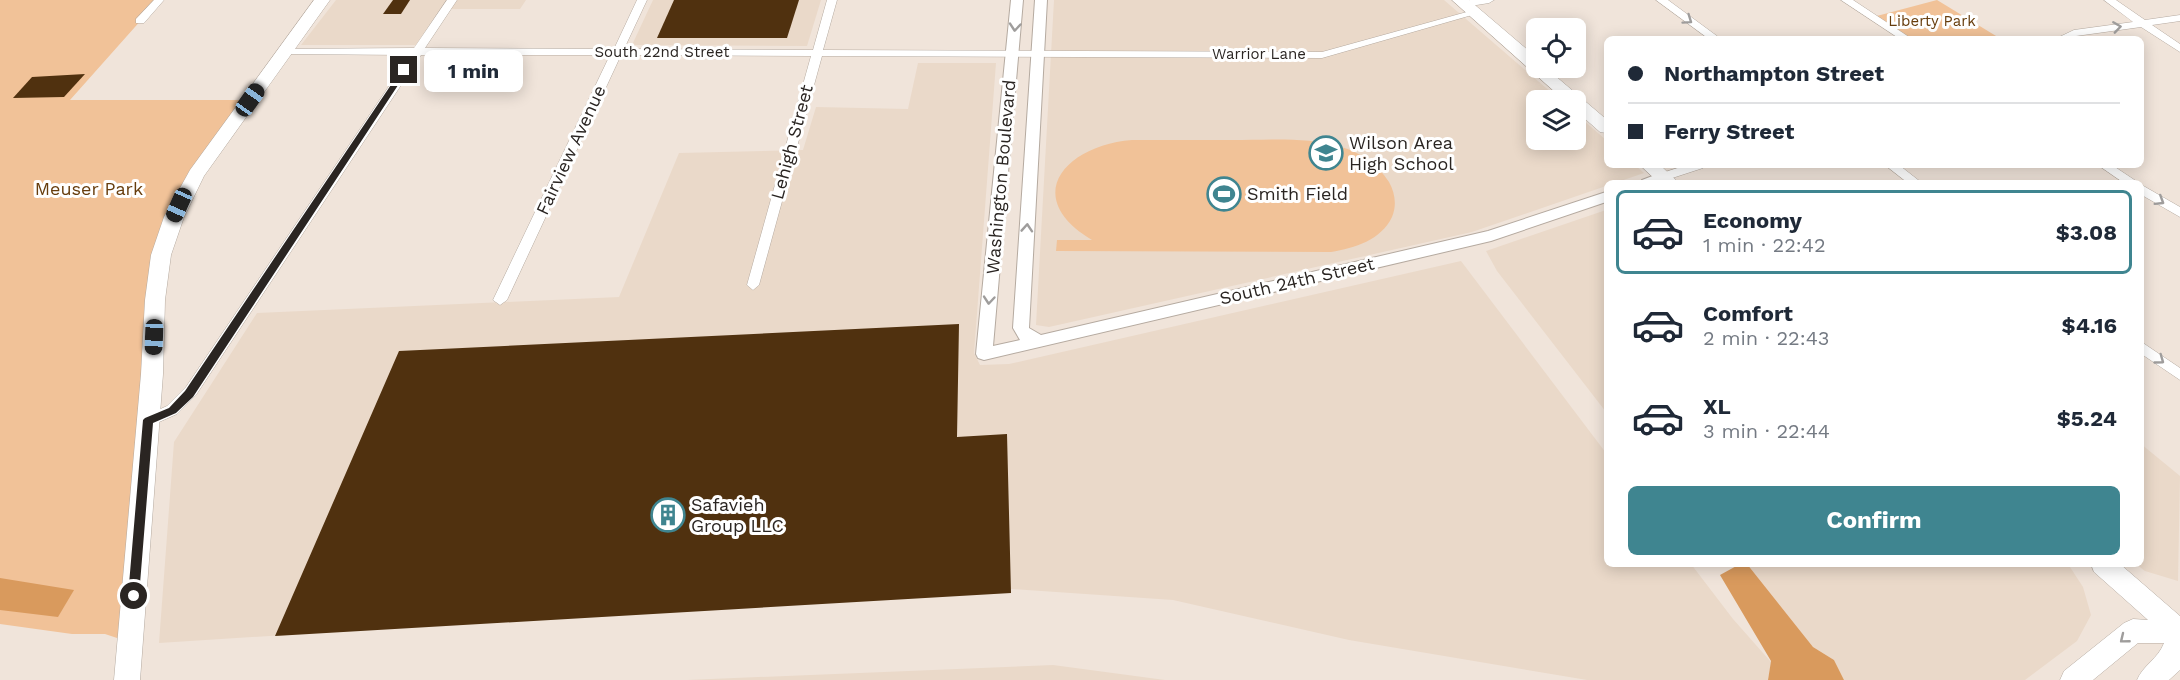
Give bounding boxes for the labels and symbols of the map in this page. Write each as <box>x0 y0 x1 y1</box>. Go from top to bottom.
one-way arrow <box>1682 12 1693 23</box>
park label: Liberty Park <box>1888 12 1976 30</box>
one-way arrow <box>2112 21 2121 33</box>
one-way arrow <box>1009 22 1022 31</box>
street label: South 22nd Street <box>594 43 730 61</box>
street label: Warrior Lane <box>1212 45 1306 63</box>
callout: 1 min <box>425 49 524 91</box>
route end <box>390 56 417 83</box>
street label: Washington Boulevard <box>982 79 1019 275</box>
car <box>232 80 268 120</box>
street label: Fairview Avenue <box>531 82 610 218</box>
street label: Lehigh Street <box>766 82 817 202</box>
place label: Wilson Area High School <box>1349 132 1454 174</box>
school or university icon: Wilson Area High School <box>1308 135 1344 171</box>
sports icon: Smith Field <box>1206 176 1242 212</box>
park label: Meuser Park <box>35 178 143 199</box>
place label: Smith Field <box>1247 183 1348 204</box>
car <box>163 185 195 225</box>
one-way arrow <box>2154 193 2164 205</box>
one-way arrow <box>1020 224 1033 233</box>
street label: South 24th Street <box>1217 252 1377 309</box>
one-way arrow <box>983 295 996 304</box>
car <box>144 319 164 355</box>
one-way arrow <box>2154 353 2165 364</box>
place label: Safavieh Group LLC <box>691 494 784 536</box>
building icon: Safavieh Group LLC <box>650 497 686 533</box>
route start <box>120 582 147 609</box>
one-way arrow <box>2120 631 2131 642</box>

